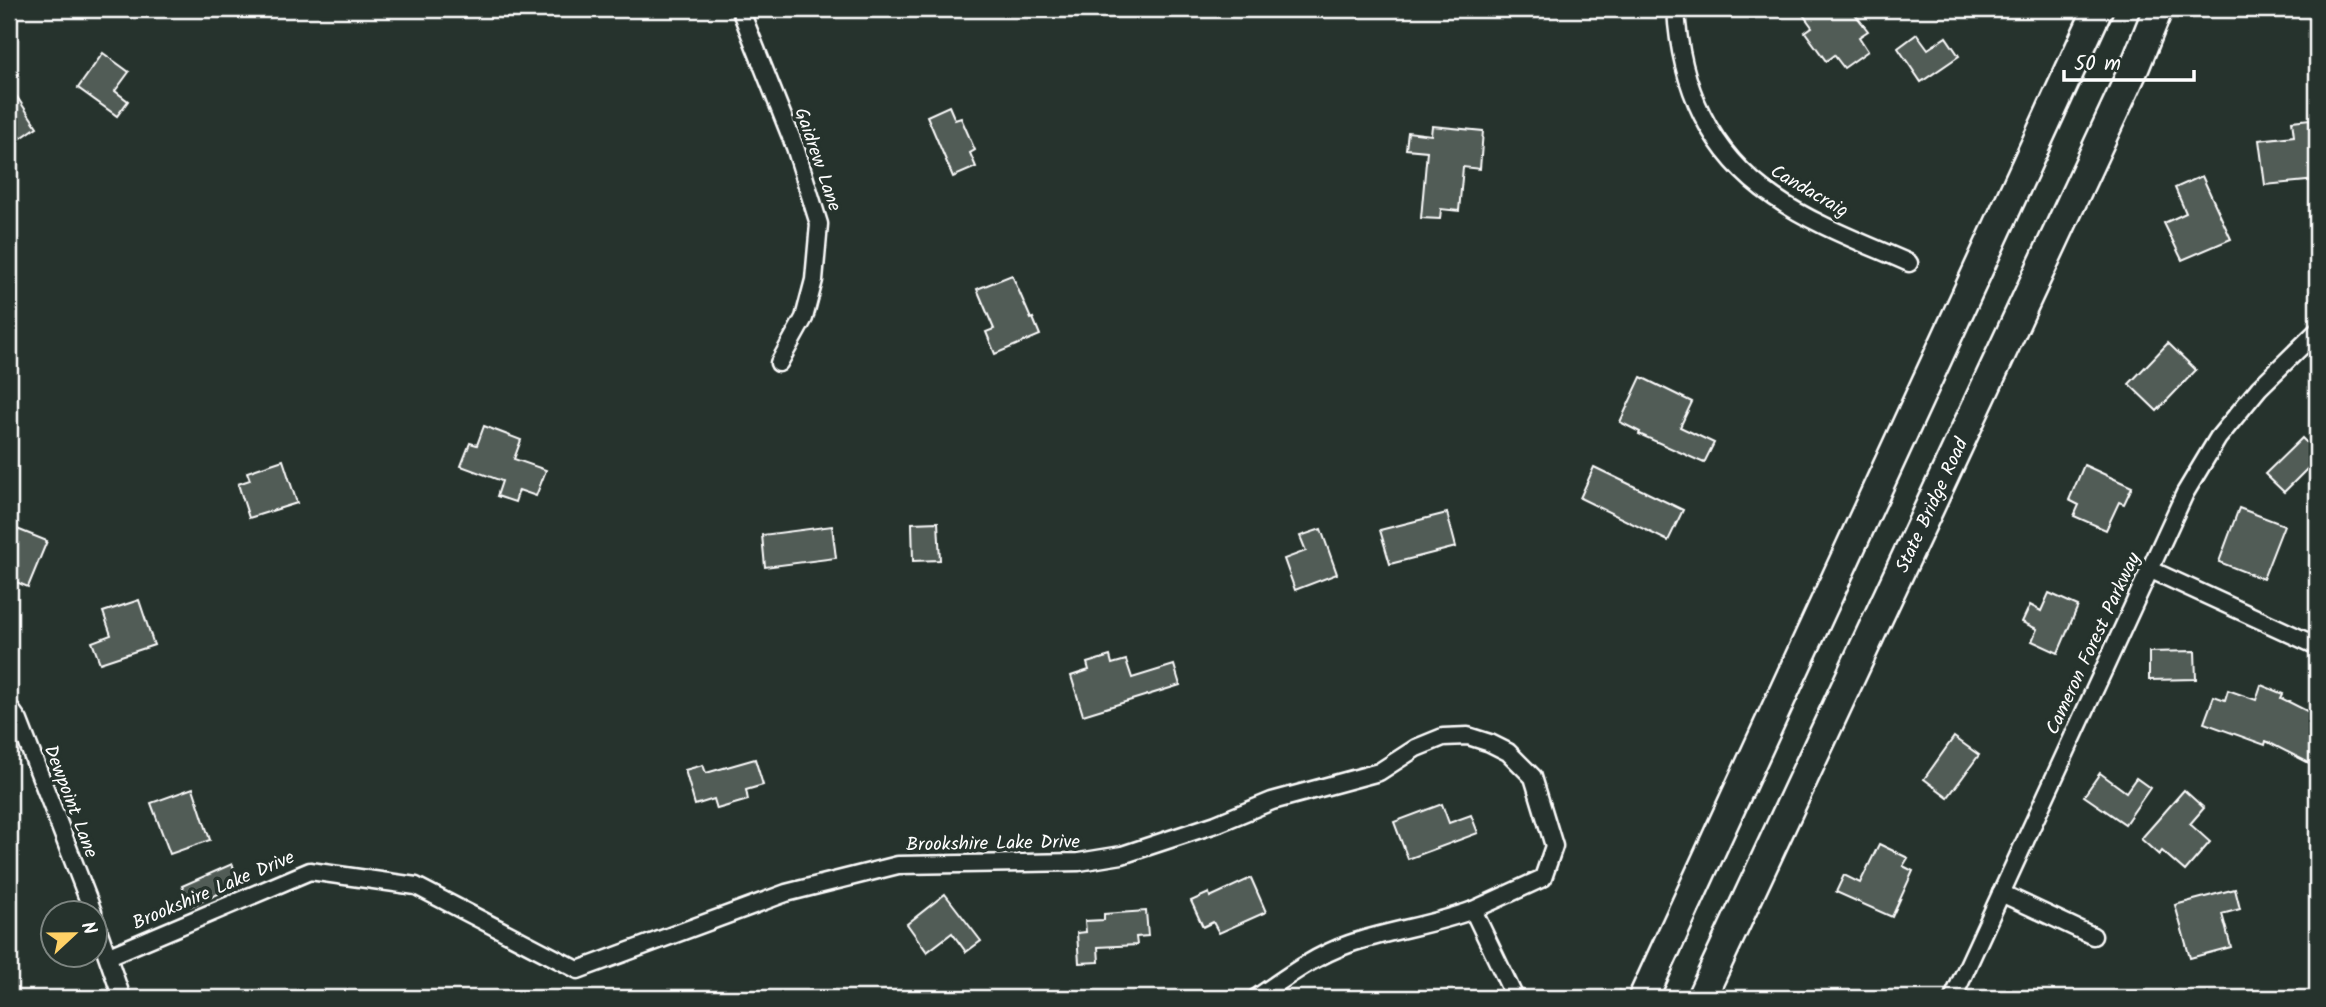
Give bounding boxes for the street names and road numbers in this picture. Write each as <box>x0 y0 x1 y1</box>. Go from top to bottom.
street label: Gaidrew Lane <box>785 104 849 216</box>
street label: Candacraig <box>1764 157 1854 226</box>
street label: State Bridge Road <box>1888 433 1977 578</box>
street label: Cameron Forest Parkway <box>2038 547 2150 740</box>
street label: Dewpoint Lane <box>35 741 106 863</box>
street label: Brookshire Lake Drive <box>906 827 1081 861</box>
street label: Brookshire Lake Drive <box>128 843 300 939</box>

